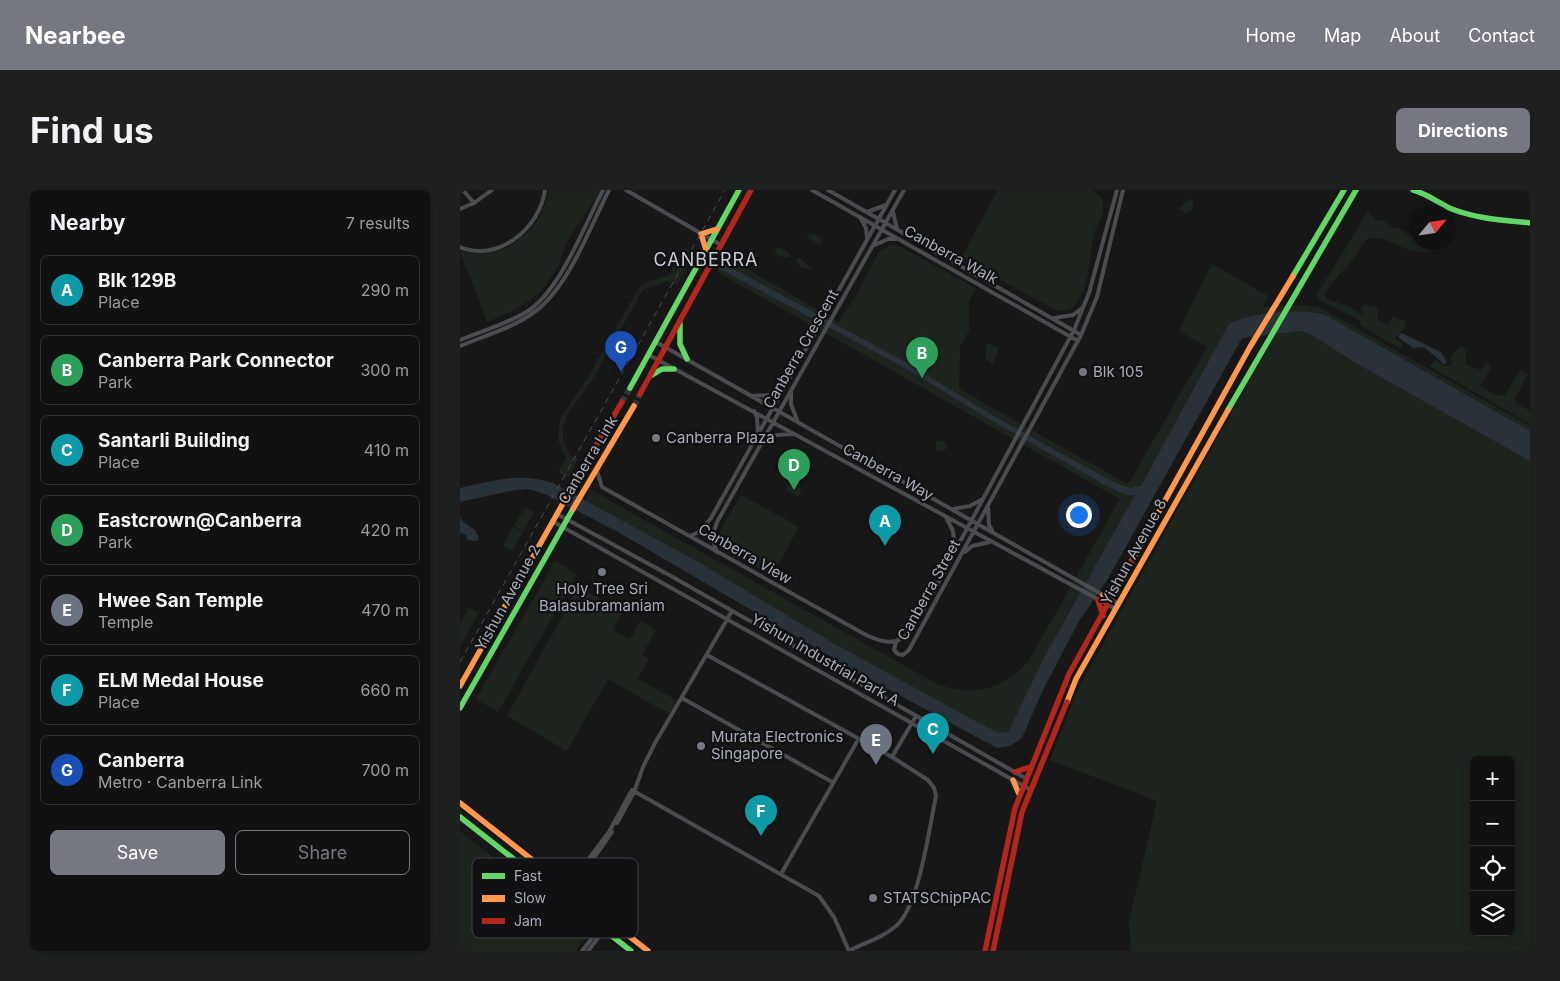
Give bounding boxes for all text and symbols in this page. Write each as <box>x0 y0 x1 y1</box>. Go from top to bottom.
text: Nearbee <box>25 21 126 50</box>
text: Home <box>1246 25 1296 46</box>
text: Map <box>1324 25 1361 46</box>
text: About <box>1389 25 1440 46</box>
text: Contact <box>1468 25 1535 46</box>
button: Directions <box>1396 108 1530 153</box>
text: Find us <box>30 109 154 151</box>
north arrow <box>1410 205 1455 250</box>
text: Nearby <box>50 210 125 235</box>
text: 7 results <box>346 213 410 233</box>
street label: Canberra Walk <box>901 221 1002 289</box>
district label: CANBERRA <box>654 249 758 270</box>
text: Blk 129B <box>98 269 176 292</box>
text: A <box>61 280 73 300</box>
text: 290 m <box>361 280 409 300</box>
street label: Canberra Crescent <box>759 286 842 412</box>
text: Place <box>98 292 140 312</box>
pin: G <box>605 331 637 372</box>
pin: B <box>906 337 938 378</box>
text: Canberra Park Connector <box>98 349 334 372</box>
text: B <box>62 360 72 380</box>
text: 300 m <box>360 360 409 380</box>
place label: Blk 105 <box>1093 362 1144 381</box>
marker: Blk 105 <box>1077 366 1089 378</box>
text: Park <box>98 372 132 392</box>
street label: Canberra Link <box>554 412 622 507</box>
place label: Canberra Plaza <box>666 428 775 447</box>
text: Santarli Building <box>98 429 250 452</box>
marker: Canberra Plaza <box>650 432 662 444</box>
street label: Canberra Way <box>839 439 938 505</box>
text: C <box>61 440 73 460</box>
text: 410 m <box>364 440 409 460</box>
pin: D <box>778 449 810 490</box>
text: Place <box>98 452 140 472</box>
street label: Yishun Avenue 8 <box>1097 495 1171 608</box>
your location <box>1066 502 1092 528</box>
pin: A <box>869 505 901 546</box>
text: Eastcrown@Canberra <box>98 509 302 532</box>
street label: Canberra View <box>695 519 796 588</box>
text: D <box>61 520 73 540</box>
text: 420 m <box>360 520 409 540</box>
text: Park <box>98 532 132 552</box>
street label: Canberra Street <box>893 536 964 644</box>
street label: Yishun Avenue 2 <box>471 541 545 654</box>
marker: Holy Tree Sri Balasubramaniam <box>596 566 608 578</box>
place label: Holy Tree Sri Balasubramaniam <box>539 579 665 615</box>
text: Hwee San Temple <box>98 589 263 612</box>
text: E <box>62 600 72 620</box>
text: 470 m <box>361 600 409 620</box>
street label: Yishun Industrial Park A <box>748 609 903 710</box>
text: Temple <box>98 612 153 632</box>
text: ELM Medal House <box>98 669 264 692</box>
text: F <box>62 680 72 700</box>
text: 660 m <box>361 680 409 700</box>
text: Place <box>98 692 140 712</box>
pin: C <box>917 713 949 754</box>
pin: E <box>860 724 892 765</box>
place label: Murata Electronics Singapore <box>711 727 843 763</box>
marker: Murata Electronics Singapore <box>695 740 707 752</box>
text: Canberra <box>98 749 185 772</box>
map controls <box>1470 756 1515 936</box>
button: + <box>1470 756 1515 801</box>
text: G <box>61 760 73 780</box>
text: 700 m <box>361 760 409 780</box>
text: Metro · Canberra Link <box>98 772 262 792</box>
pin: F <box>745 795 777 836</box>
button: − <box>1470 801 1515 846</box>
button: Save <box>50 830 225 875</box>
button: Share <box>235 830 410 875</box>
button: locate <box>1470 846 1515 891</box>
legend <box>472 858 638 938</box>
text: Fast <box>514 867 542 884</box>
place label: STATSChipPAC <box>883 888 991 907</box>
text: Slow <box>514 889 546 906</box>
button: layers <box>1470 891 1515 936</box>
marker: STATSChipPAC <box>867 892 879 904</box>
text: Jam <box>514 912 542 929</box>

